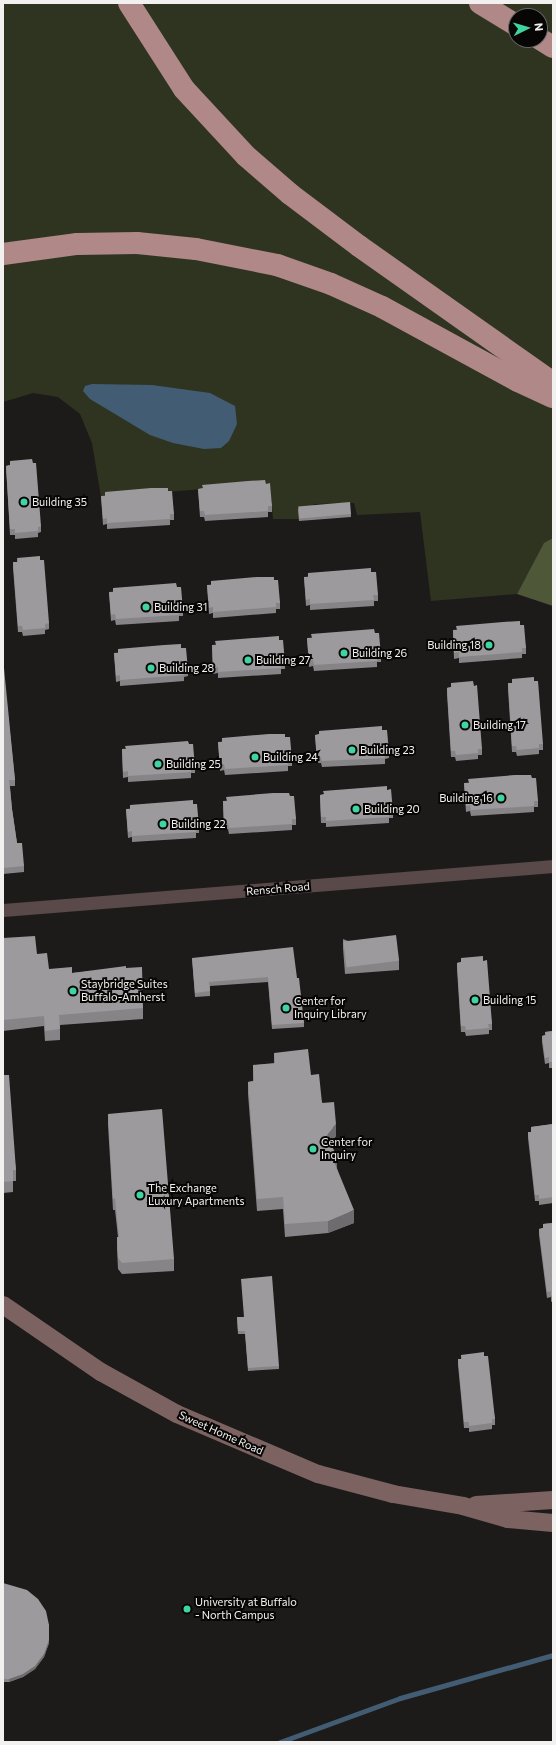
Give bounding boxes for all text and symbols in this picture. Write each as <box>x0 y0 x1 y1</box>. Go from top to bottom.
north arrow <box>508 8 548 48</box>
text: N <box>533 22 546 32</box>
place label: Building 35 <box>32 495 87 509</box>
marker: Building 35 <box>19 497 29 507</box>
place label: Building 31 <box>154 600 207 614</box>
marker: Building 31 <box>141 602 151 612</box>
place label: Building 18 <box>427 638 481 652</box>
marker: Building 18 <box>484 640 494 650</box>
place label: Building 26 <box>352 646 407 660</box>
marker: Building 26 <box>339 648 349 658</box>
place label: Building 27 <box>256 653 310 667</box>
marker: Building 27 <box>243 655 253 665</box>
place label: Building 28 <box>159 661 214 675</box>
marker: Building 28 <box>146 663 156 673</box>
place label: Building 17 <box>473 718 526 732</box>
marker: Building 17 <box>460 720 470 730</box>
place label: Building 23 <box>360 743 415 757</box>
marker: Building 23 <box>347 745 357 755</box>
place label: Building 24 <box>263 750 318 764</box>
marker: Building 24 <box>250 752 260 762</box>
place label: Building 25 <box>166 757 221 771</box>
marker: Building 25 <box>153 759 163 769</box>
place label: Building 16 <box>439 791 493 805</box>
marker: Building 16 <box>496 793 506 803</box>
place label: Building 20 <box>364 802 420 816</box>
marker: Building 20 <box>351 804 361 814</box>
place label: Building 22 <box>171 817 226 831</box>
marker: Building 22 <box>158 819 168 829</box>
street label: Rensch Road <box>246 880 310 898</box>
place label: Staybridge Suites Buffalo-Amherst <box>81 978 168 1004</box>
marker: Staybridge Suites Buffalo-Amherst <box>68 986 78 996</box>
place label: Building 15 <box>483 993 536 1007</box>
place label: Center for Inquiry Library <box>294 995 367 1021</box>
marker: Building 15 <box>470 995 480 1005</box>
marker: Center for Inquiry Library <box>281 1003 291 1013</box>
place label: Center for Inquiry <box>321 1136 372 1162</box>
marker: Center for Inquiry <box>308 1144 318 1154</box>
place label: The Exchange Luxury Apartments <box>148 1182 245 1208</box>
marker: The Exchange Luxury Apartments <box>135 1190 145 1200</box>
street label: Sweet Home Road <box>177 1408 265 1458</box>
place label: University at Buffalo - North Campus <box>195 1596 297 1622</box>
marker: University at Buffalo - North Campus <box>182 1604 192 1614</box>

